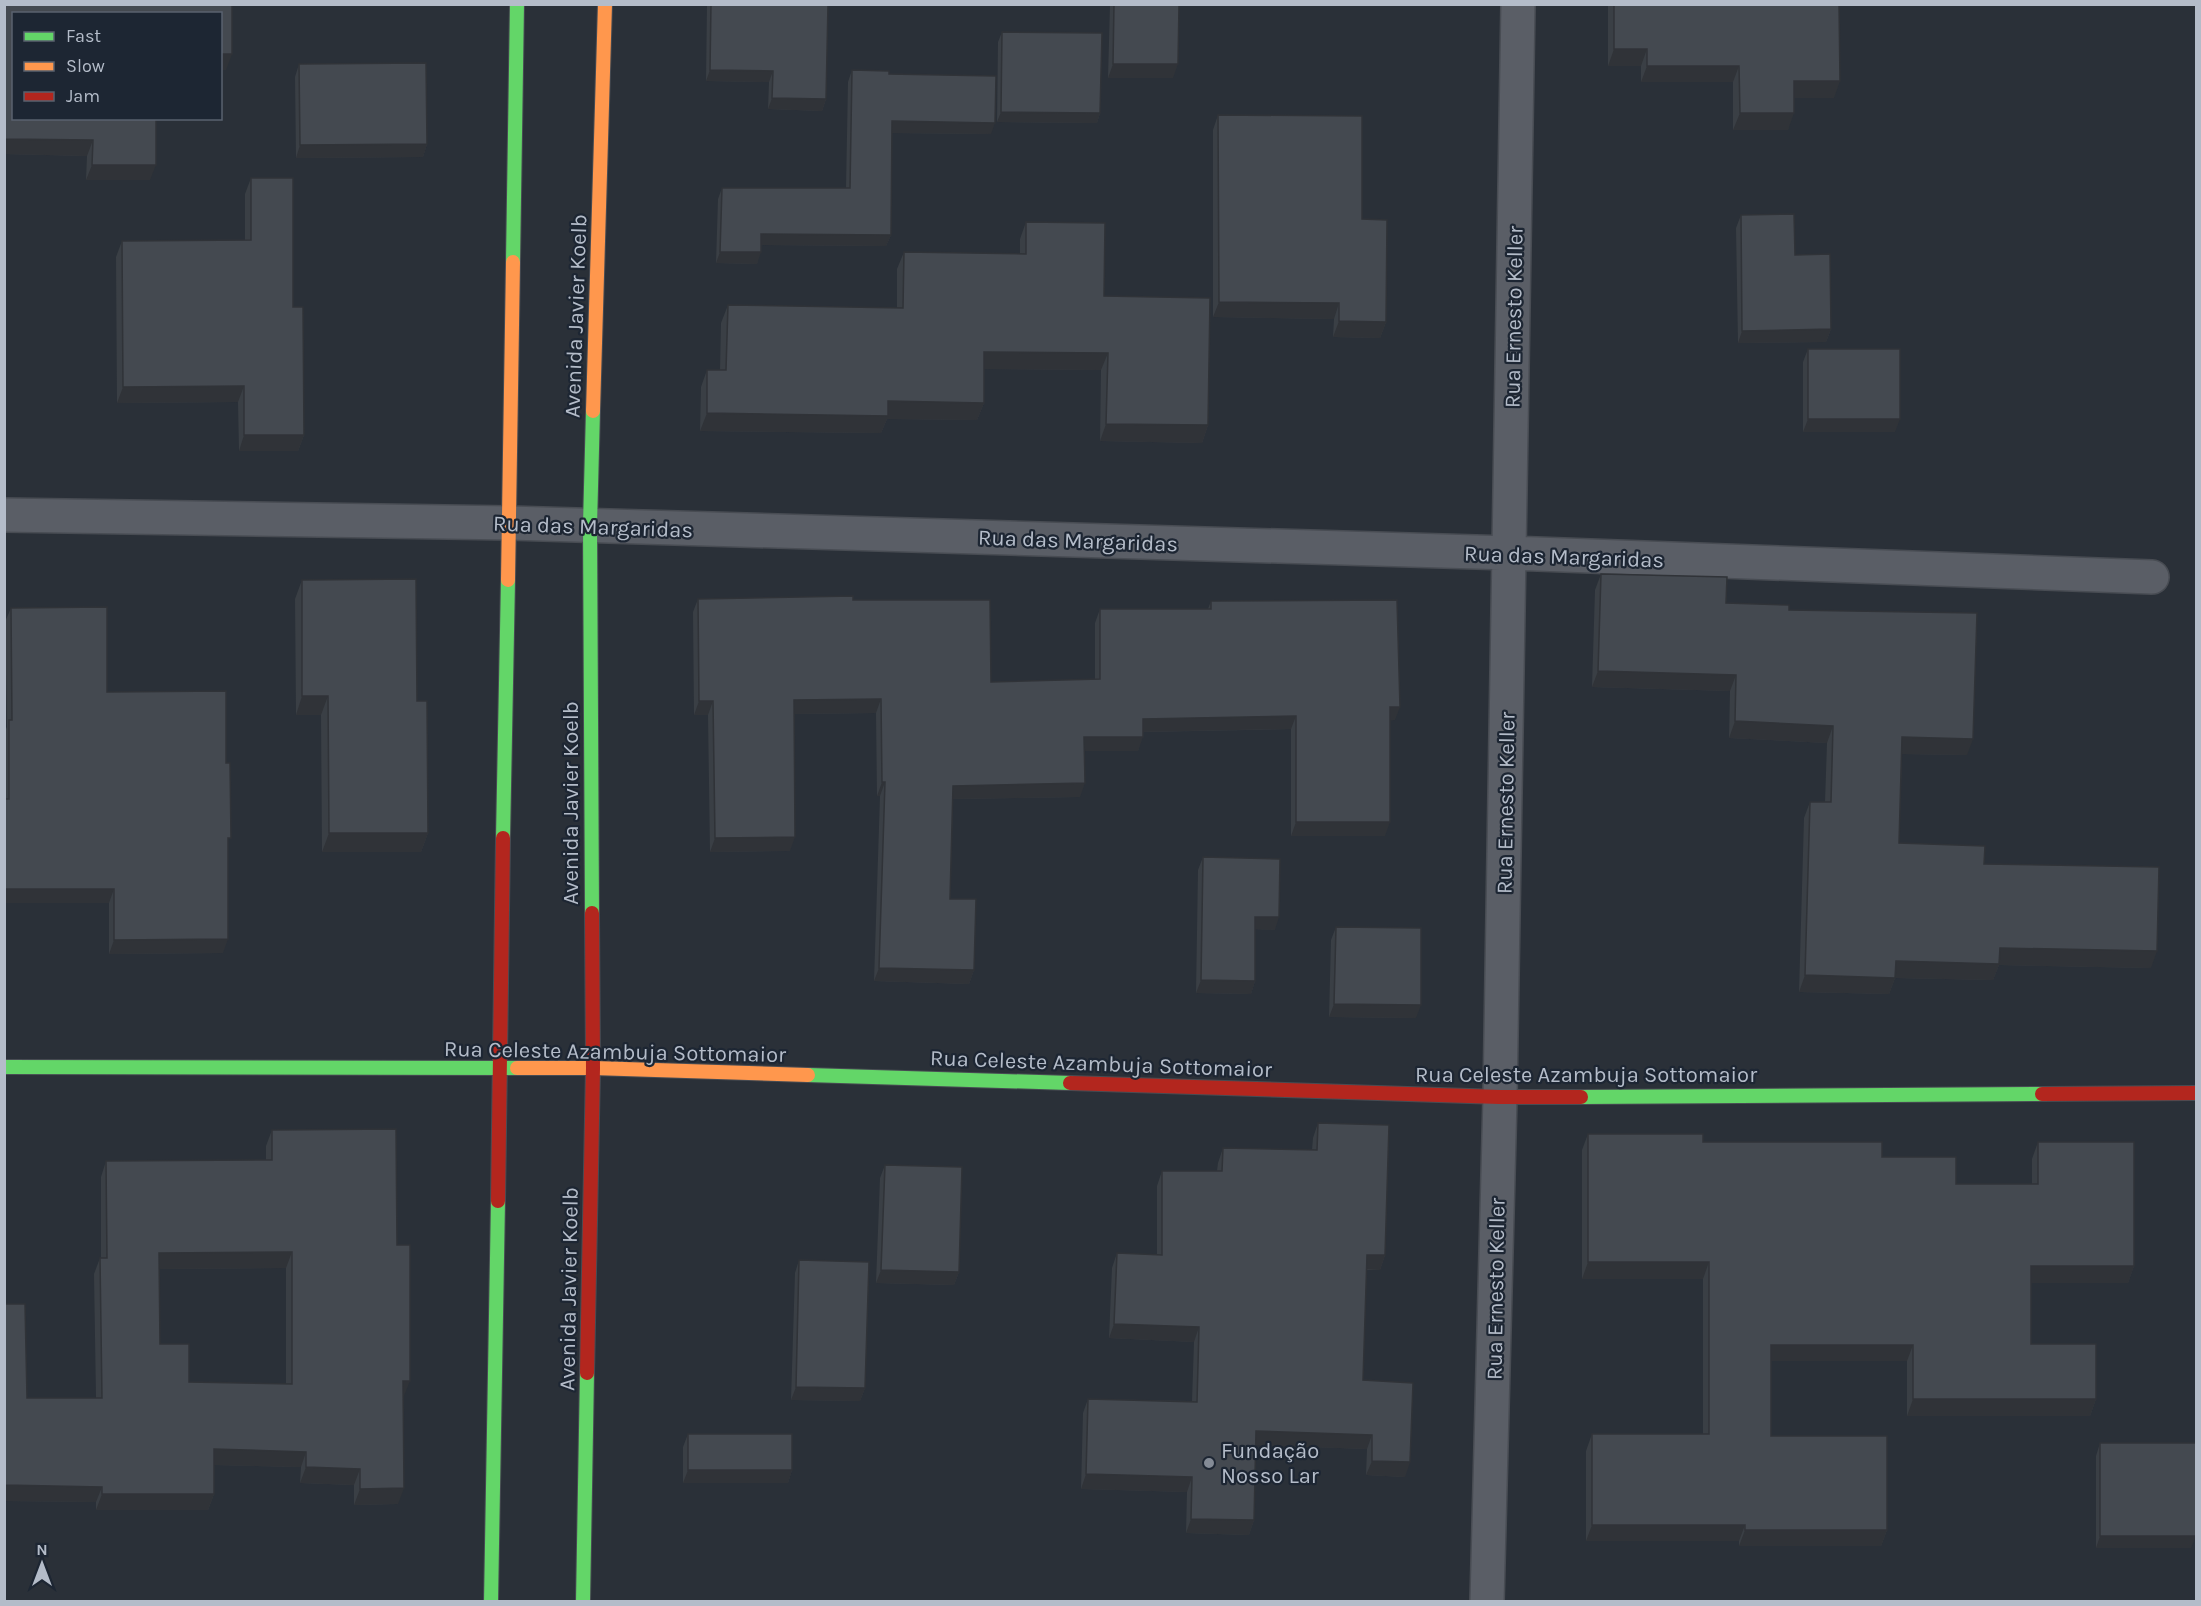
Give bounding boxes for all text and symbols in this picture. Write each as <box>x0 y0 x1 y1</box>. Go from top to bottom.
legend <box>12 12 222 120</box>
text: Fast <box>66 25 101 47</box>
text: Slow <box>66 55 105 77</box>
text: Jam <box>66 85 100 107</box>
street label: Avenida Javier Koelb <box>559 214 593 418</box>
street label: Rua Ernesto Keller <box>1499 226 1529 408</box>
street label: Rua das Margaridas <box>492 511 693 543</box>
street label: Rua das Margaridas <box>977 525 1178 557</box>
street label: Rua das Margaridas <box>1463 541 1664 573</box>
street label: Avenida Javier Koelb <box>558 701 584 905</box>
street label: Rua Ernesto Keller <box>1491 712 1521 894</box>
street label: Rua Celeste Azambuja Sottomaior <box>444 1036 786 1068</box>
street label: Rua Celeste Azambuja Sottomaior <box>930 1045 1272 1083</box>
street label: Rua Celeste Azambuja Sottomaior <box>1415 1062 1757 1088</box>
street label: Avenida Javier Koelb <box>554 1187 584 1391</box>
street label: Rua Ernesto Keller <box>1481 1198 1511 1380</box>
place label: Fundação Nosso Lar <box>1221 1438 1319 1489</box>
marker: Fundação Nosso Lar <box>1202 1456 1216 1470</box>
north arrow <box>12 1534 72 1594</box>
text: N <box>36 1540 48 1559</box>

